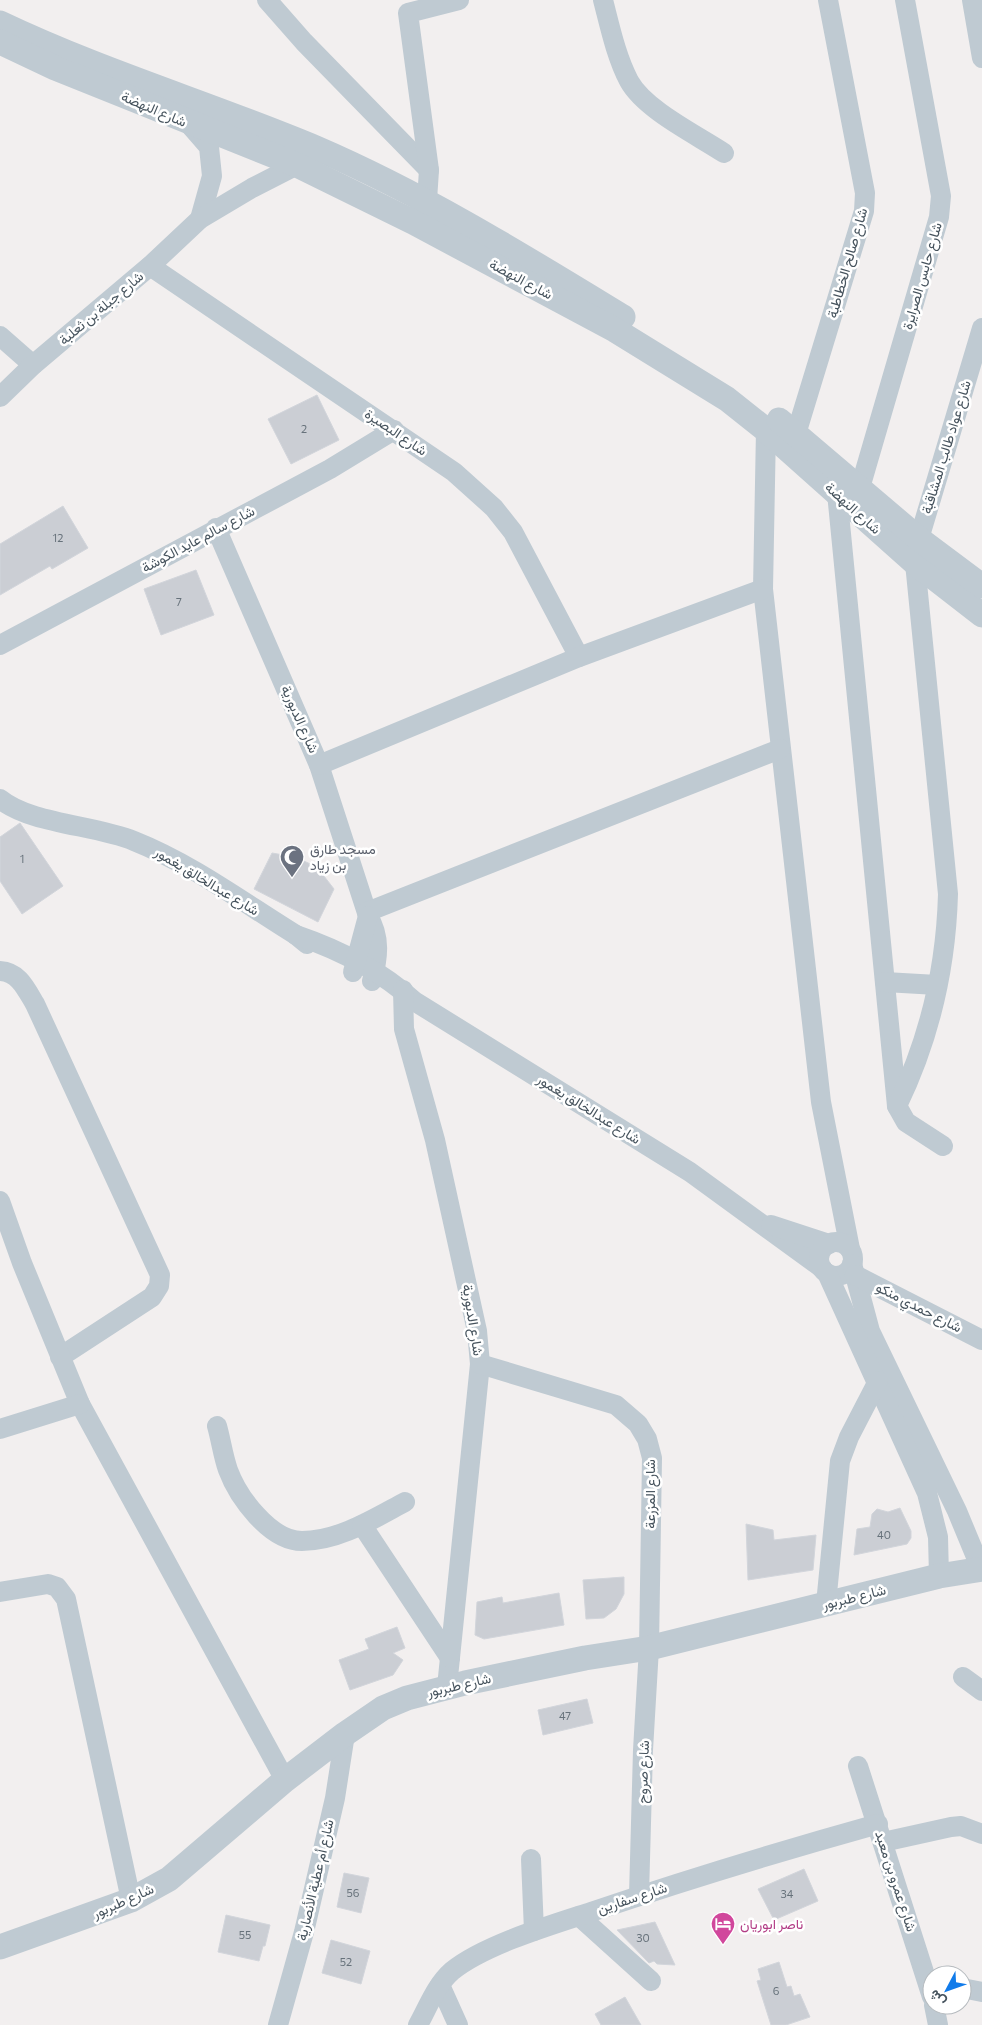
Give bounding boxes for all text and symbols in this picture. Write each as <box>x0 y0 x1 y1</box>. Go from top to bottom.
street label: شارع النهضة <box>118 87 189 133</box>
street label: شارع صالح الخطاطبة <box>823 206 873 321</box>
street label: شارع حابس الصرايرة <box>898 220 948 332</box>
street label: شارع النهضة <box>485 255 556 305</box>
street label: شارع جبلة بن ثعلبة <box>55 267 148 350</box>
street label: شارع عواد طالب المشاقبة <box>917 378 977 517</box>
street label: شارع البصيرة <box>360 405 431 461</box>
house number: 2 <box>301 422 307 435</box>
street label: شارع النهضة <box>820 478 885 539</box>
street label: شارع سالم عايد الكوشة <box>138 502 259 578</box>
house number: 12 <box>53 531 63 544</box>
house number: 7 <box>176 595 182 608</box>
street label: شارع الدبورية <box>275 682 323 757</box>
place label: مسجد طارق بن زياد <box>310 840 376 874</box>
street label: شارع عبدالخالق يغمور <box>150 842 263 921</box>
mosque icon: مسجد طارق بن زياد <box>279 844 305 878</box>
house number: 1 <box>20 852 24 865</box>
street label: شارع عبدالخالق يغمور <box>532 1069 644 1150</box>
street label: شارع حمدي منكو <box>872 1278 965 1339</box>
street label: شارع الدبورية <box>456 1283 488 1357</box>
street label: شارع المزرعة <box>641 1459 661 1529</box>
house number: 40 <box>877 1528 891 1541</box>
street label: شارع طبربور <box>819 1580 888 1616</box>
street label: شارع طبربور <box>424 1669 493 1703</box>
house number: 47 <box>559 1709 571 1722</box>
street label: شارع صروح <box>633 1740 655 1804</box>
street label: شارع أم عطية الأنصارية <box>292 1817 340 1943</box>
street label: شارع عمرو بن معبد <box>869 1828 921 1934</box>
street label: شارع سفارين <box>595 1878 670 1920</box>
street label: شارع طبربور <box>89 1880 157 1925</box>
house number: 56 <box>347 1886 360 1899</box>
house number: 34 <box>781 1887 794 1900</box>
hotel icon: ناصر ابوريان <box>710 1911 736 1945</box>
place label: ناصر ابوريان <box>740 1915 803 1933</box>
house number: 55 <box>239 1928 251 1941</box>
house number: 30 <box>636 1931 650 1944</box>
house number: 52 <box>340 1955 352 1968</box>
north arrow <box>922 1965 972 2015</box>
house number: 6 <box>773 1984 780 1997</box>
text: ش <box>925 1986 950 2011</box>

